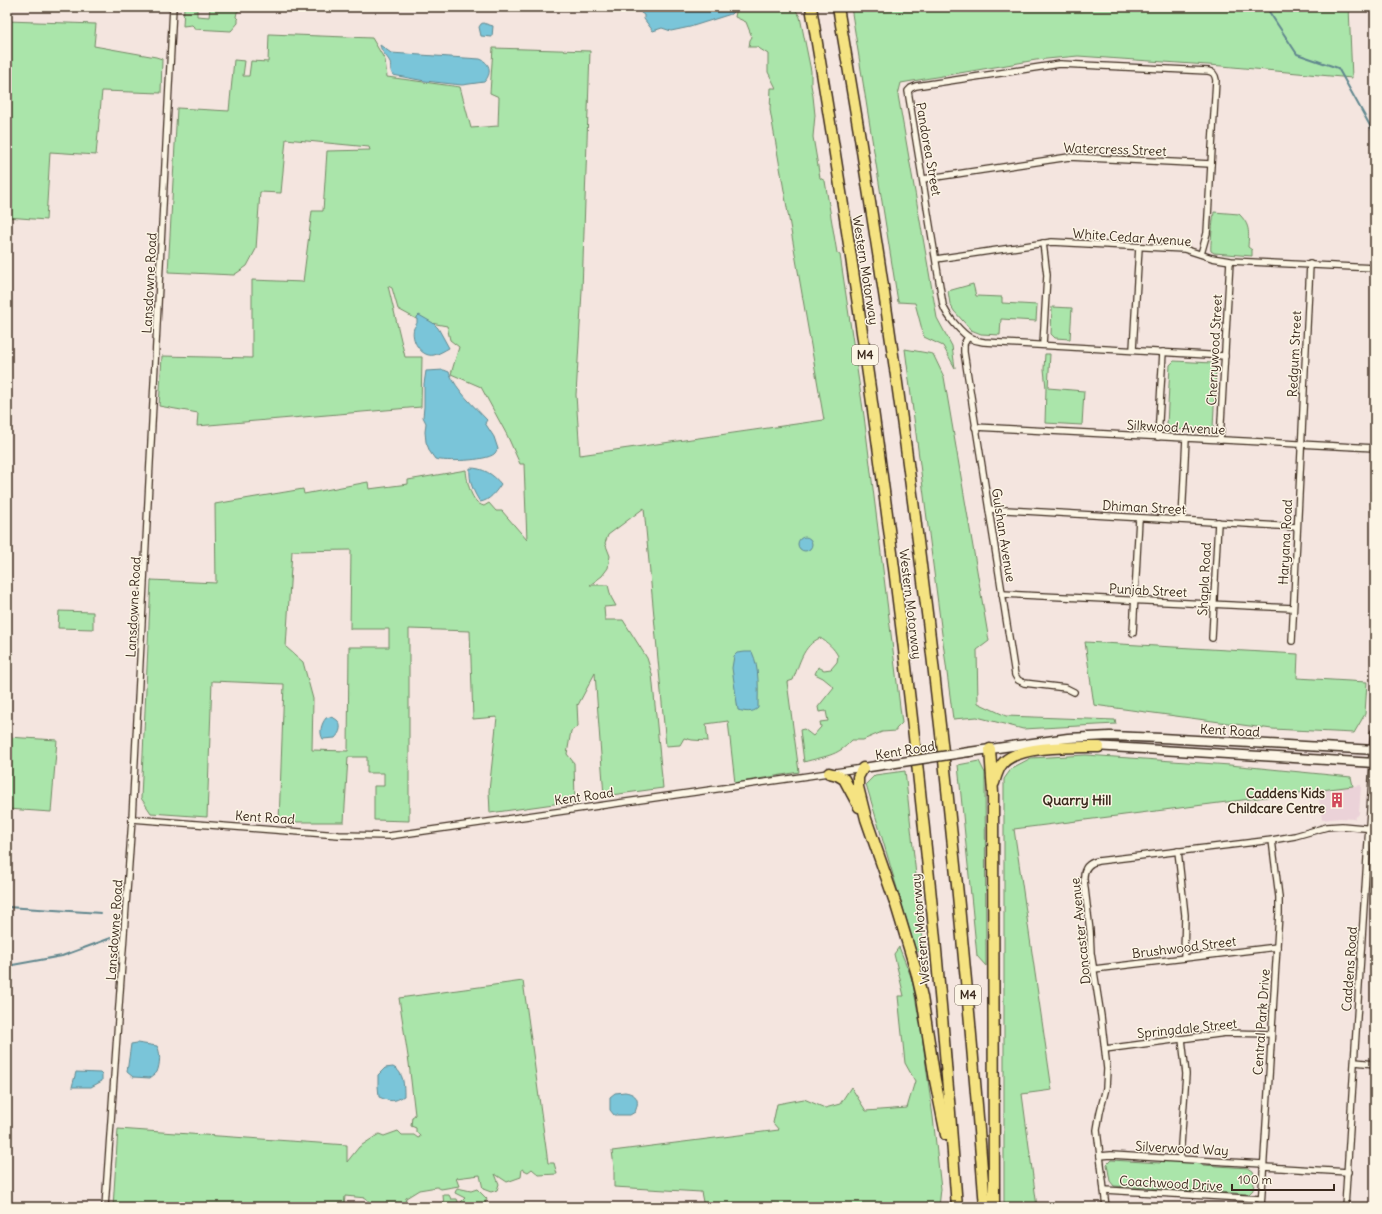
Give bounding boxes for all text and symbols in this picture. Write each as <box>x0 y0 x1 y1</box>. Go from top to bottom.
street label: Pandorea Street <box>912 101 945 198</box>
street label: Watercress Street <box>1063 139 1168 160</box>
street label: Western Motorway <box>848 214 883 326</box>
street label: White Cedar Avenue <box>1072 225 1192 250</box>
street label: Lansdowne Road <box>138 232 161 334</box>
street label: Cherrywood Street <box>1203 293 1226 406</box>
street label: Redgum Street <box>1284 310 1305 398</box>
road number: M4 <box>852 345 878 365</box>
street label: Silkwood Avenue <box>1126 416 1226 439</box>
street label: Gulshan Avenue <box>988 487 1019 583</box>
street label: Dhiman Street <box>1102 497 1187 518</box>
street label: Haryana Road <box>1275 499 1296 585</box>
street label: Shapla Road <box>1194 542 1215 616</box>
street label: Western Motorway <box>895 548 926 660</box>
street label: Lansdowne Road <box>122 556 145 658</box>
street label: Punjab Street <box>1108 580 1188 601</box>
street label: Kent Road <box>1200 720 1261 741</box>
street label: Kent Road <box>874 737 936 764</box>
street label: Kent Road <box>553 784 615 809</box>
place label: Caddens Kids Childcare Centre <box>1228 785 1325 817</box>
district label: Quarry Hill <box>1043 791 1111 809</box>
building icon: Caddens Kids Childcare Centre <box>1328 791 1346 809</box>
street label: Kent Road <box>234 807 296 828</box>
street label: Western Motorway <box>907 873 934 985</box>
street label: Doncaster Avenue <box>1066 877 1095 985</box>
street label: Lansdowne Road <box>102 879 127 981</box>
street label: Caddens Road <box>1338 926 1361 1012</box>
street label: Brushwood Street <box>1131 933 1238 962</box>
street label: Central Park Drive <box>1249 968 1274 1076</box>
road number: M4 <box>955 985 981 1005</box>
street label: Springdale Street <box>1136 1015 1238 1042</box>
street label: Silverwood Way <box>1135 1138 1229 1159</box>
scale bar <box>1232 1166 1334 1192</box>
street label: Coachwood Drive <box>1119 1172 1223 1195</box>
text: 100 m <box>1238 1172 1272 1187</box>

